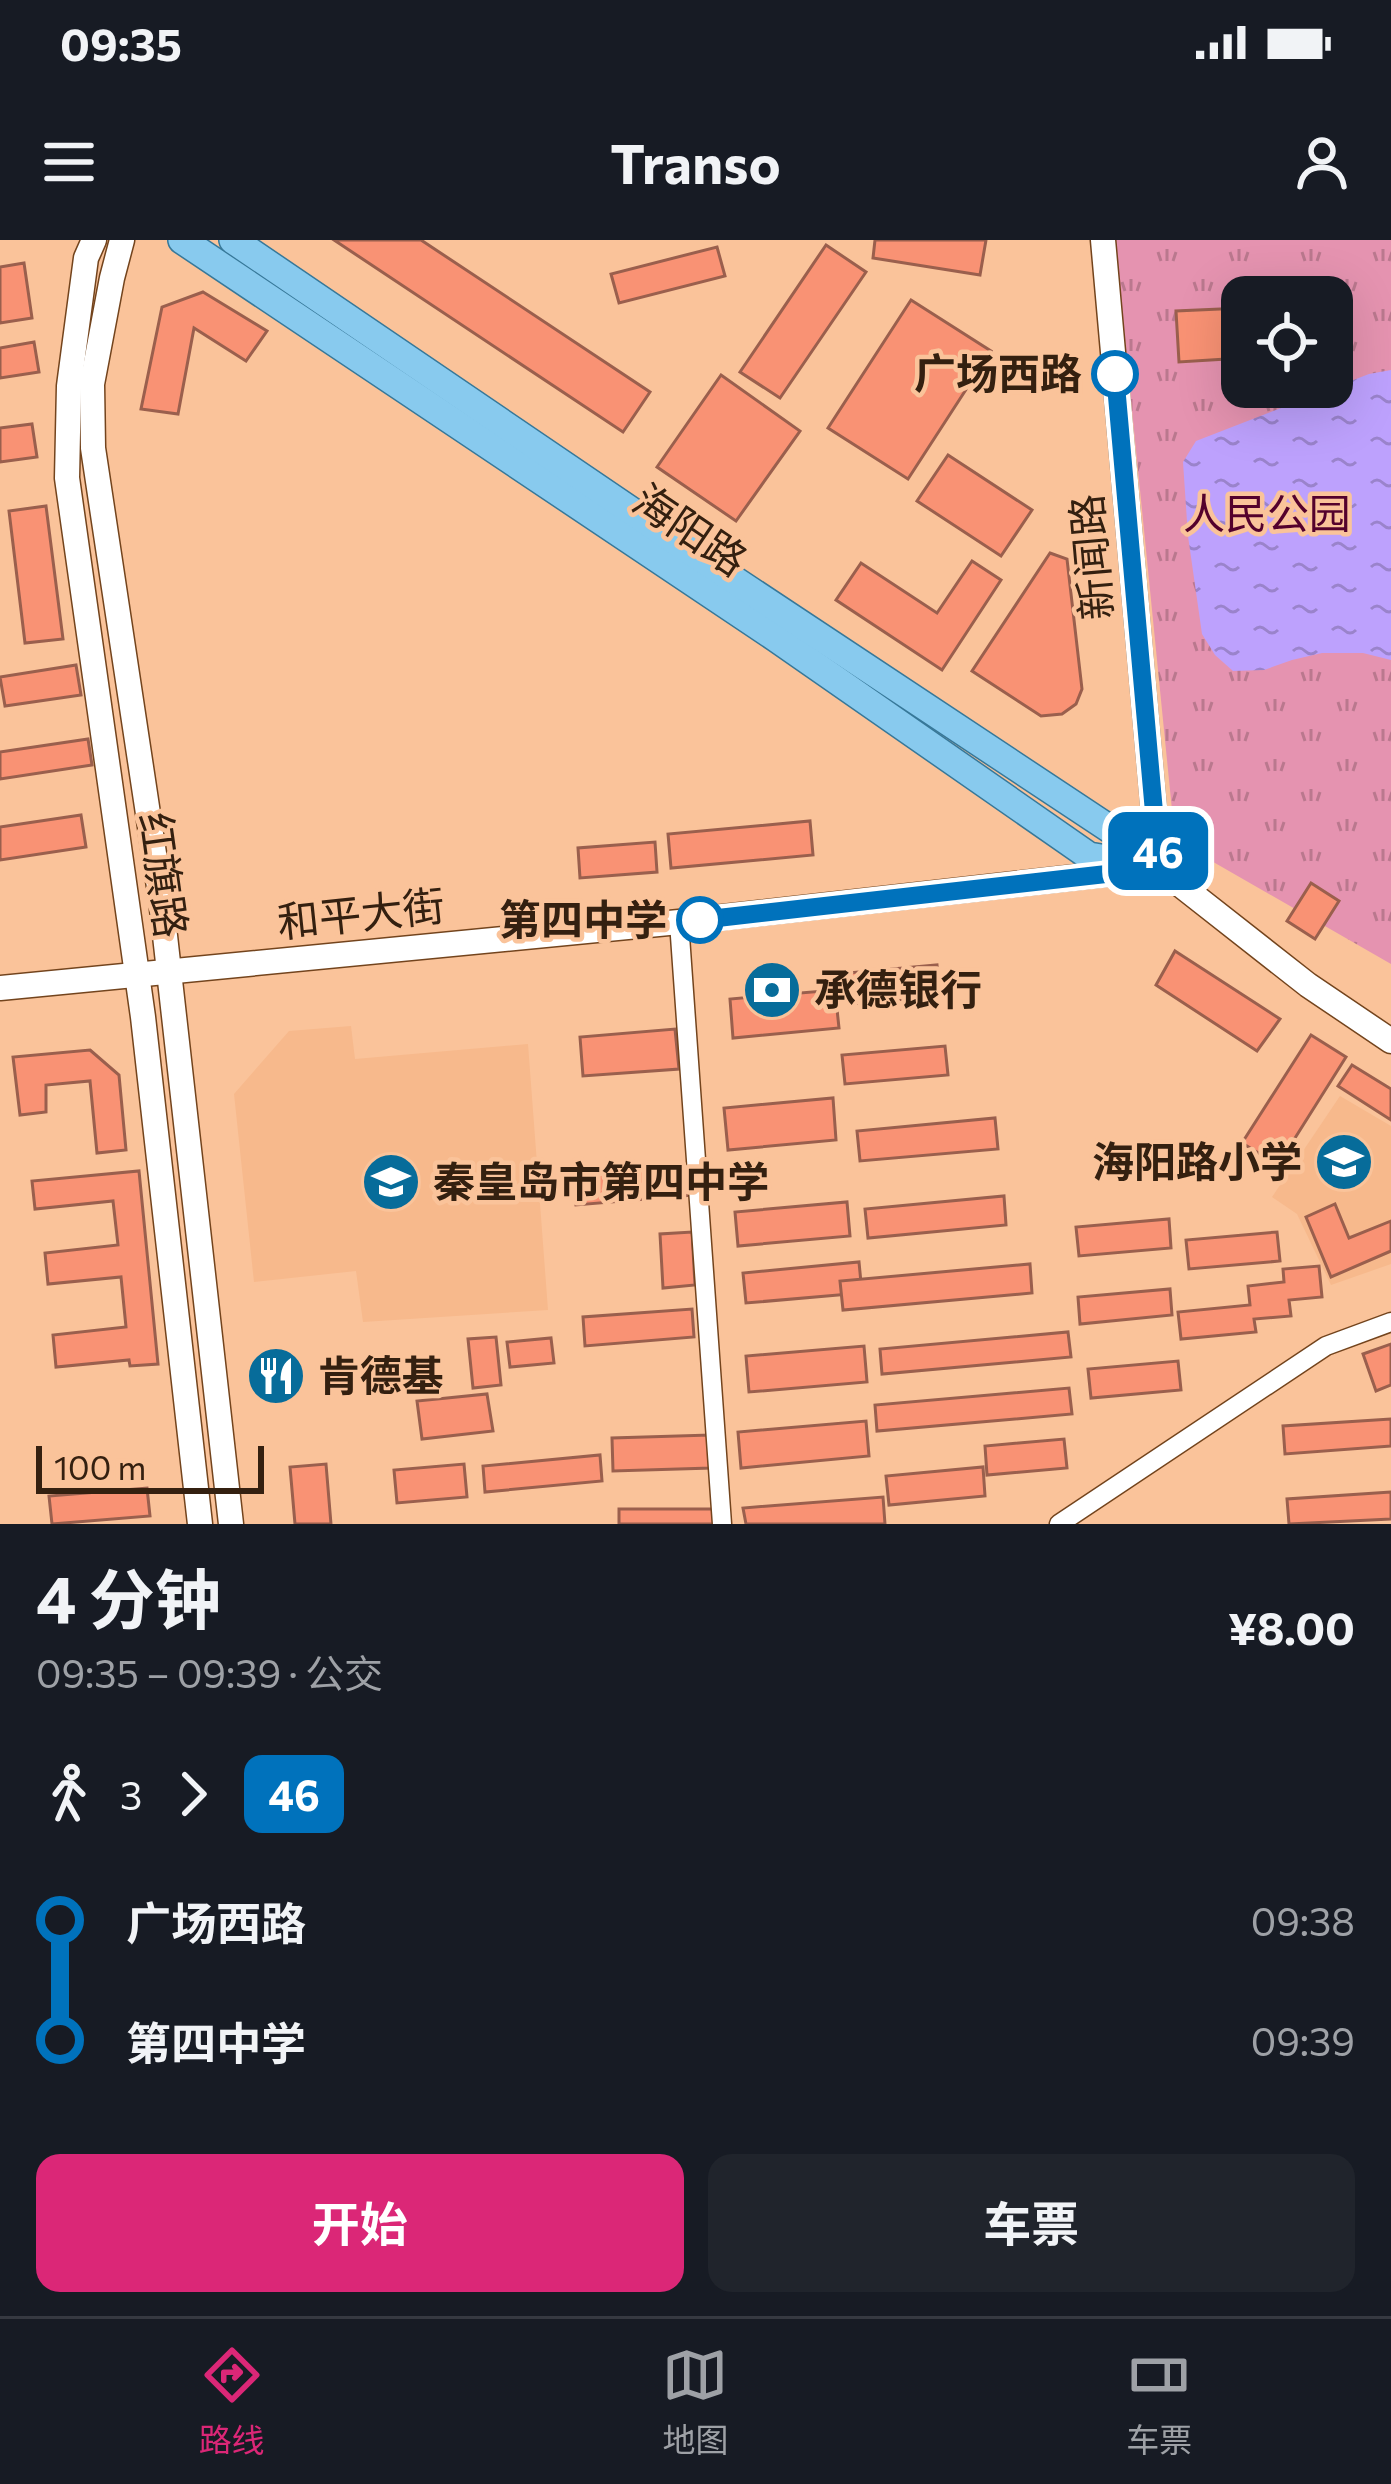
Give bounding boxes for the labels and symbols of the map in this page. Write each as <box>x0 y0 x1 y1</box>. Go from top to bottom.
place label: 广场西路 <box>914 346 1082 398</box>
marker: 广场西路 <box>1093 352 1137 396</box>
street label: 海阳路 <box>624 472 758 585</box>
park label: 人民公园 <box>1183 486 1351 538</box>
street label: 新闻路 <box>1059 492 1121 622</box>
street label: 红旗路 <box>130 809 199 941</box>
line badge: 46 <box>1104 812 1212 890</box>
street label: 和平大街 <box>275 877 447 947</box>
place label: 第四中学 <box>499 892 667 944</box>
marker: 第四中学 <box>678 898 722 942</box>
bank icon: 承德银行 <box>741 959 803 1021</box>
place label: 承德银行 <box>814 962 982 1014</box>
school or university icon: 海阳路小学 <box>1313 1131 1375 1193</box>
place label: 海阳路小学 <box>1092 1134 1302 1186</box>
school or university icon: 秦皇岛市第四中学 <box>360 1151 422 1213</box>
place label: 秦皇岛市第四中学 <box>433 1154 769 1206</box>
restaurant icon: 肯德基 <box>245 1345 307 1407</box>
place label: 肯德基 <box>318 1348 444 1400</box>
scale bar <box>36 1440 264 1493</box>

